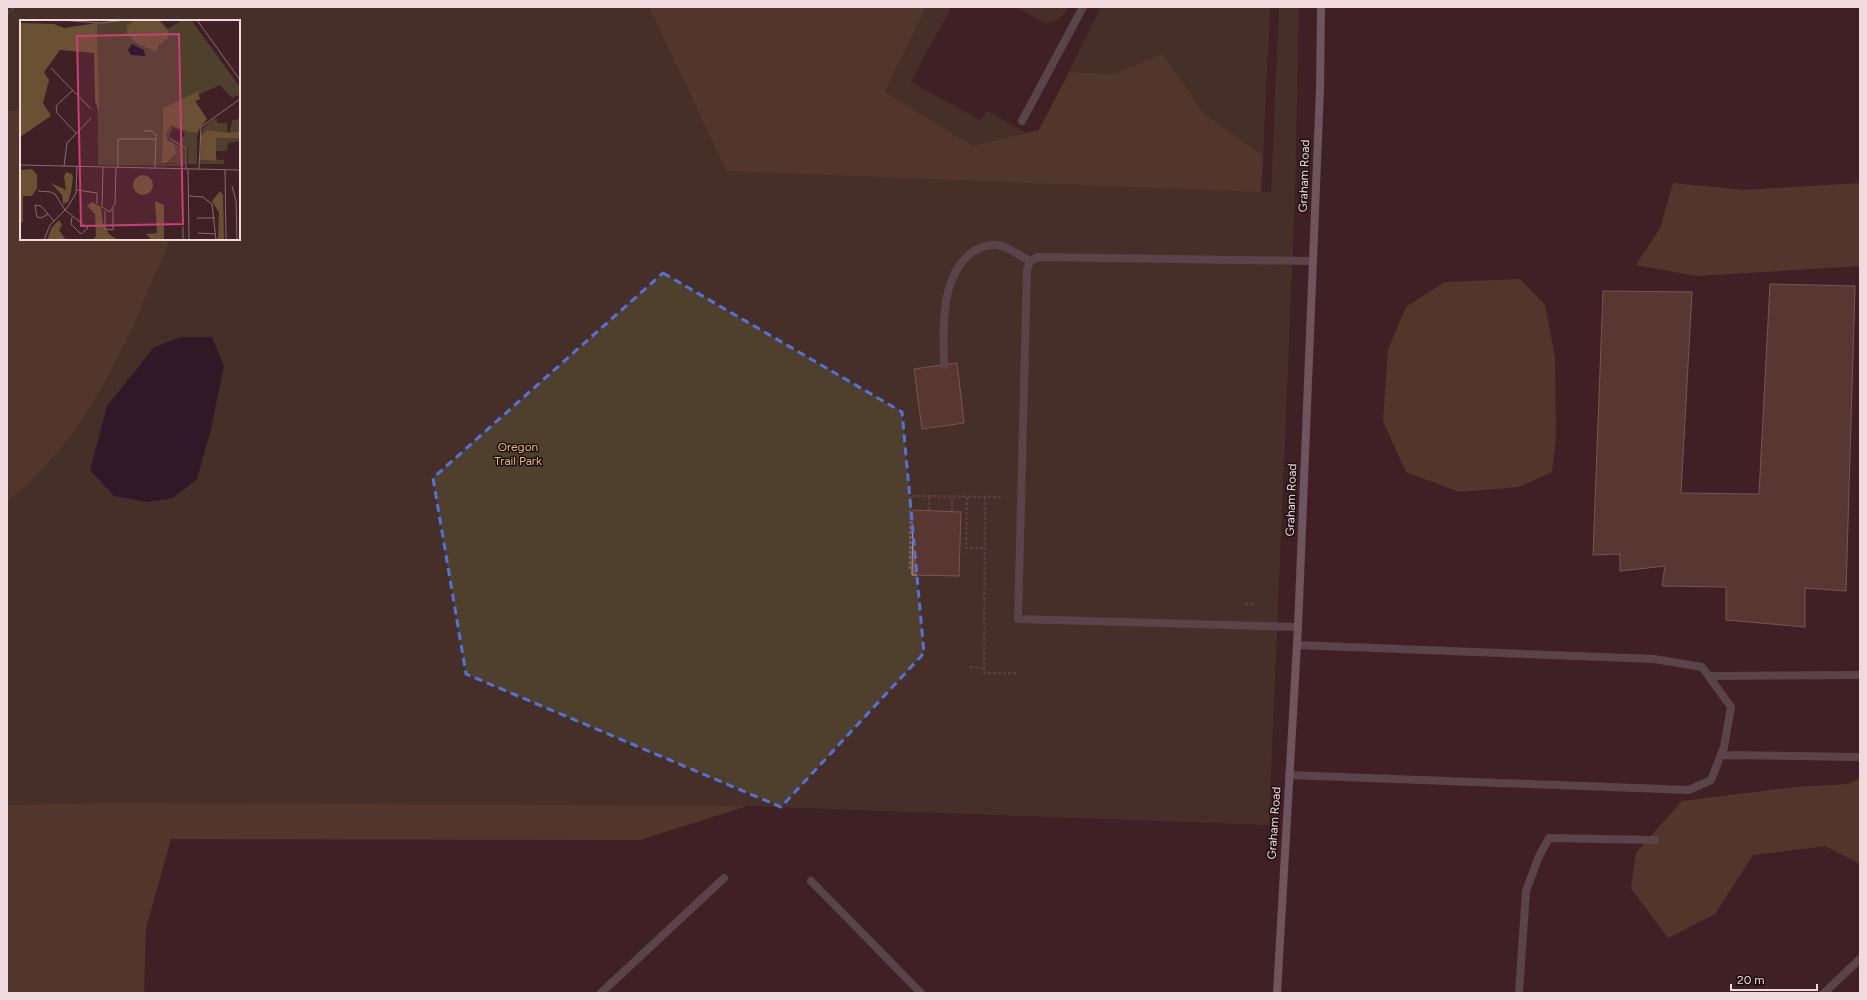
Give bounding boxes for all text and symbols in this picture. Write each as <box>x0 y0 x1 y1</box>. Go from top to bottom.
inset map <box>20 20 240 240</box>
street label: Graham Road <box>1296 139 1312 213</box>
park label: Oregon Trail Park <box>494 440 542 468</box>
street label: Graham Road <box>1283 463 1299 537</box>
street label: Graham Road <box>1264 786 1284 860</box>
scale bar <box>1731 966 1817 992</box>
text: 20 m <box>1737 973 1765 987</box>

